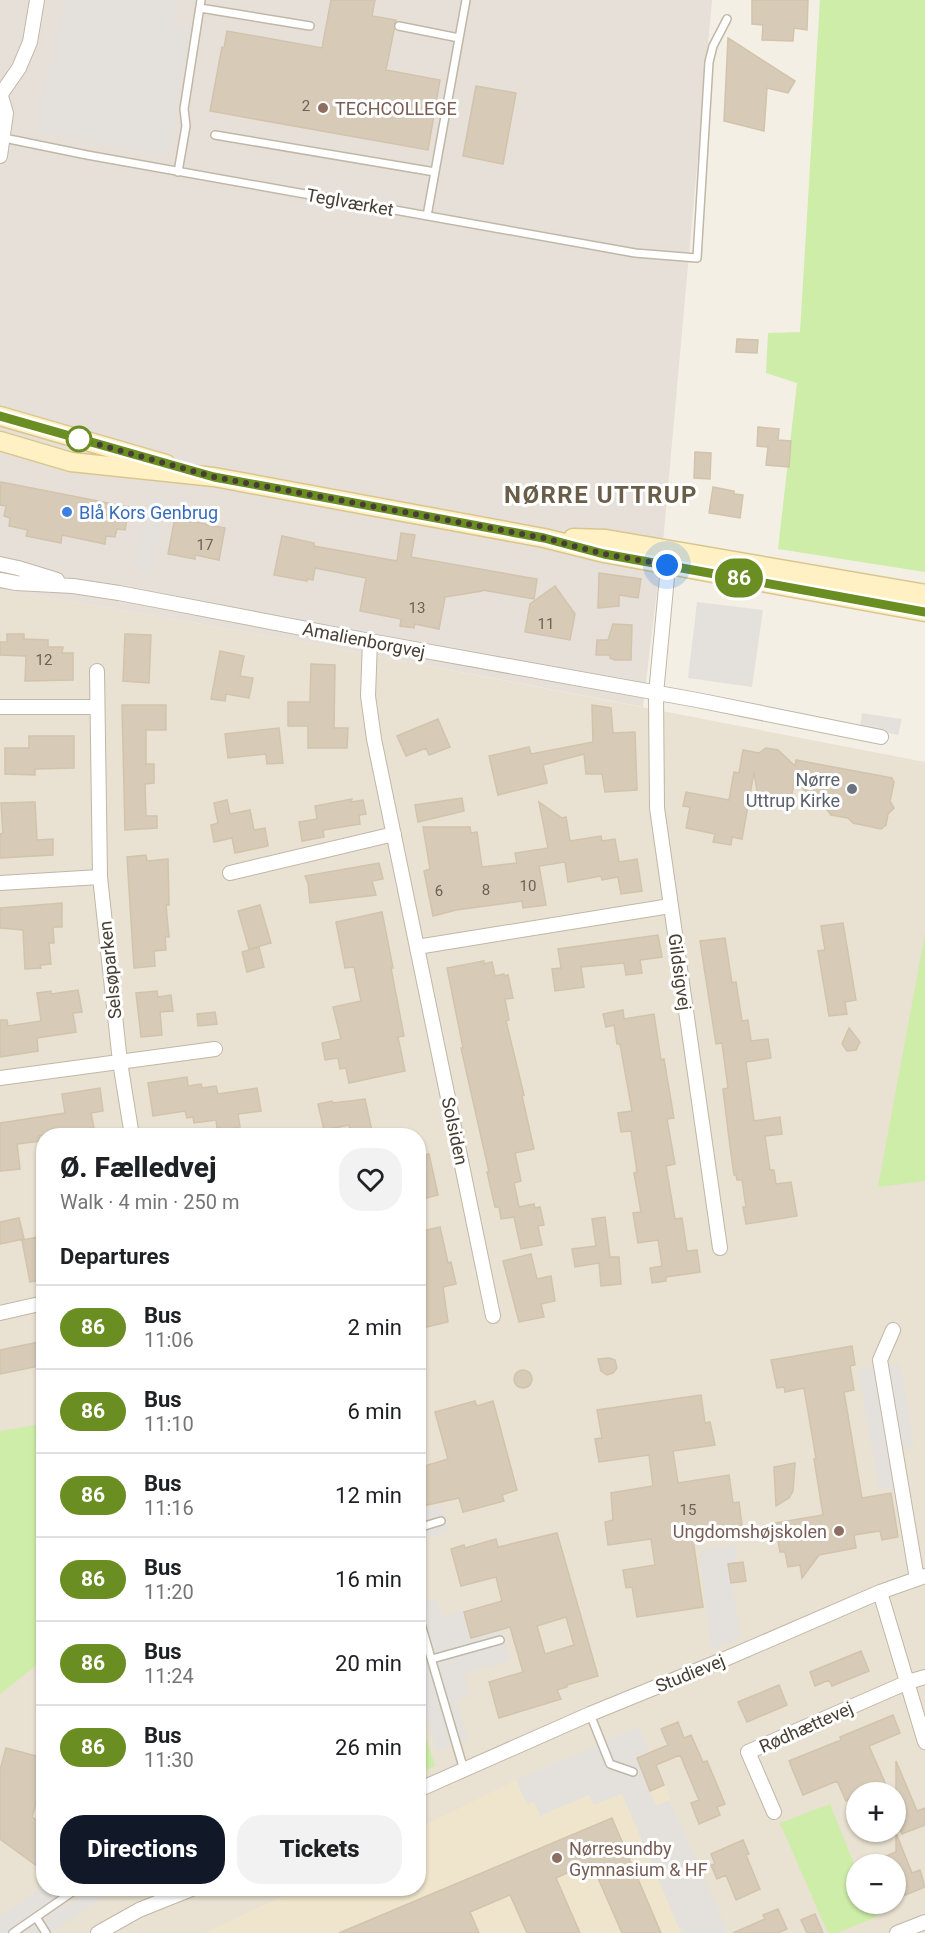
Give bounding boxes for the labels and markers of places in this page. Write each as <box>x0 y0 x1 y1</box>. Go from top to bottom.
place label: TECHCOLLEGE <box>335 98 457 119</box>
marker: TECHCOLLEGE <box>316 101 330 115</box>
unlabelled marker <box>66 426 92 452</box>
place label: Blå Kors Genbrug <box>79 502 218 523</box>
marker: Blå Kors Genbrug <box>60 505 74 519</box>
place label: Nørre Uttrup Kirke <box>746 769 840 811</box>
marker: Nørre Uttrup Kirke <box>845 782 859 796</box>
place label: Ungdomshøjskolen <box>673 1521 827 1542</box>
marker: Ungdomshøjskolen <box>832 1524 846 1538</box>
place label: Nørresundby Gymnasium & HF <box>569 1838 708 1880</box>
marker: Nørresundby Gymnasium & HF <box>550 1851 564 1865</box>

